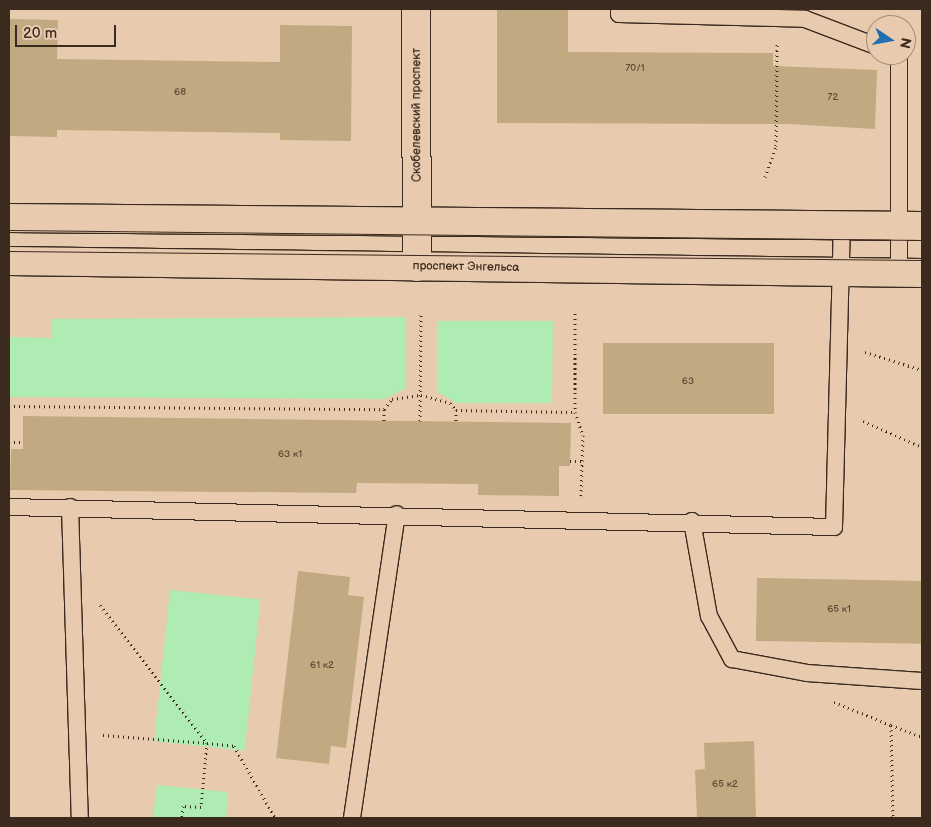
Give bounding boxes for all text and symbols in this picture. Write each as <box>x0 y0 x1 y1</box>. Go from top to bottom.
scale bar <box>18 15 119 47</box>
north arrow <box>866 15 916 65</box>
text: 20 m <box>23 24 57 43</box>
text: N <box>896 36 915 50</box>
street label: Скобелевский проспект <box>410 48 424 182</box>
house number: 70/1 <box>625 63 645 75</box>
house number: 68 <box>174 87 186 99</box>
house number: 72 <box>828 92 838 104</box>
street label: проспект Энгельса <box>413 259 519 275</box>
house number: 63 <box>682 376 694 388</box>
house number: 63 к1 <box>278 449 302 461</box>
house number: 65 к1 <box>827 604 851 616</box>
house number: 61 к2 <box>310 660 334 672</box>
house number: 65 к2 <box>712 779 738 791</box>

